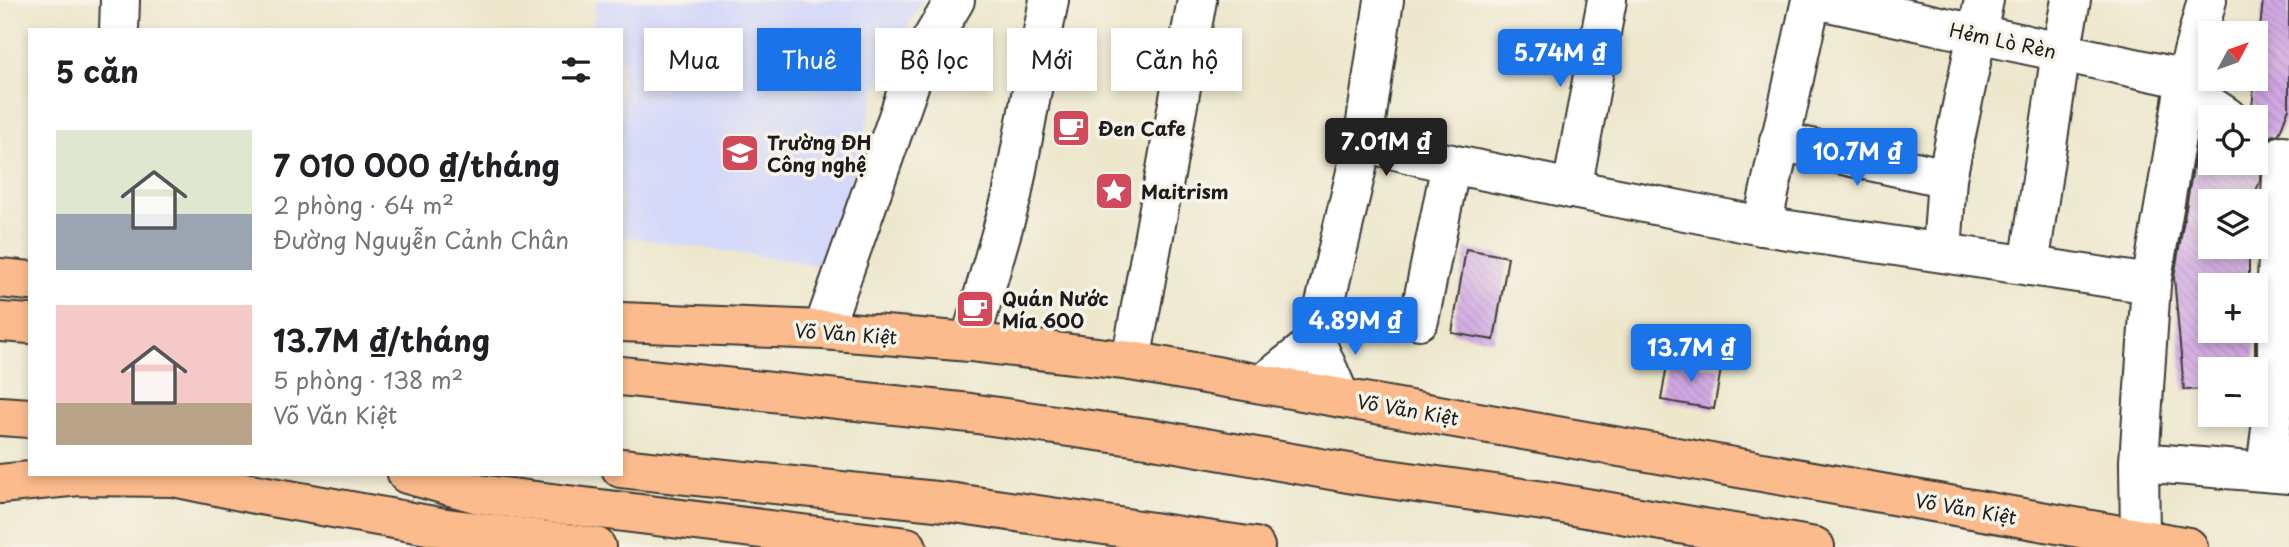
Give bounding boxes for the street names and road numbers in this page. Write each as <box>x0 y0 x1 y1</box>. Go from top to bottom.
street label: Hẻm Lò Rèn <box>1947 15 2059 65</box>
street label: Võ Văn Kiệt <box>794 315 898 351</box>
street label: Võ Văn Kiệt <box>1355 386 1461 432</box>
street label: Võ Văn Kiệt <box>1913 485 2019 531</box>

